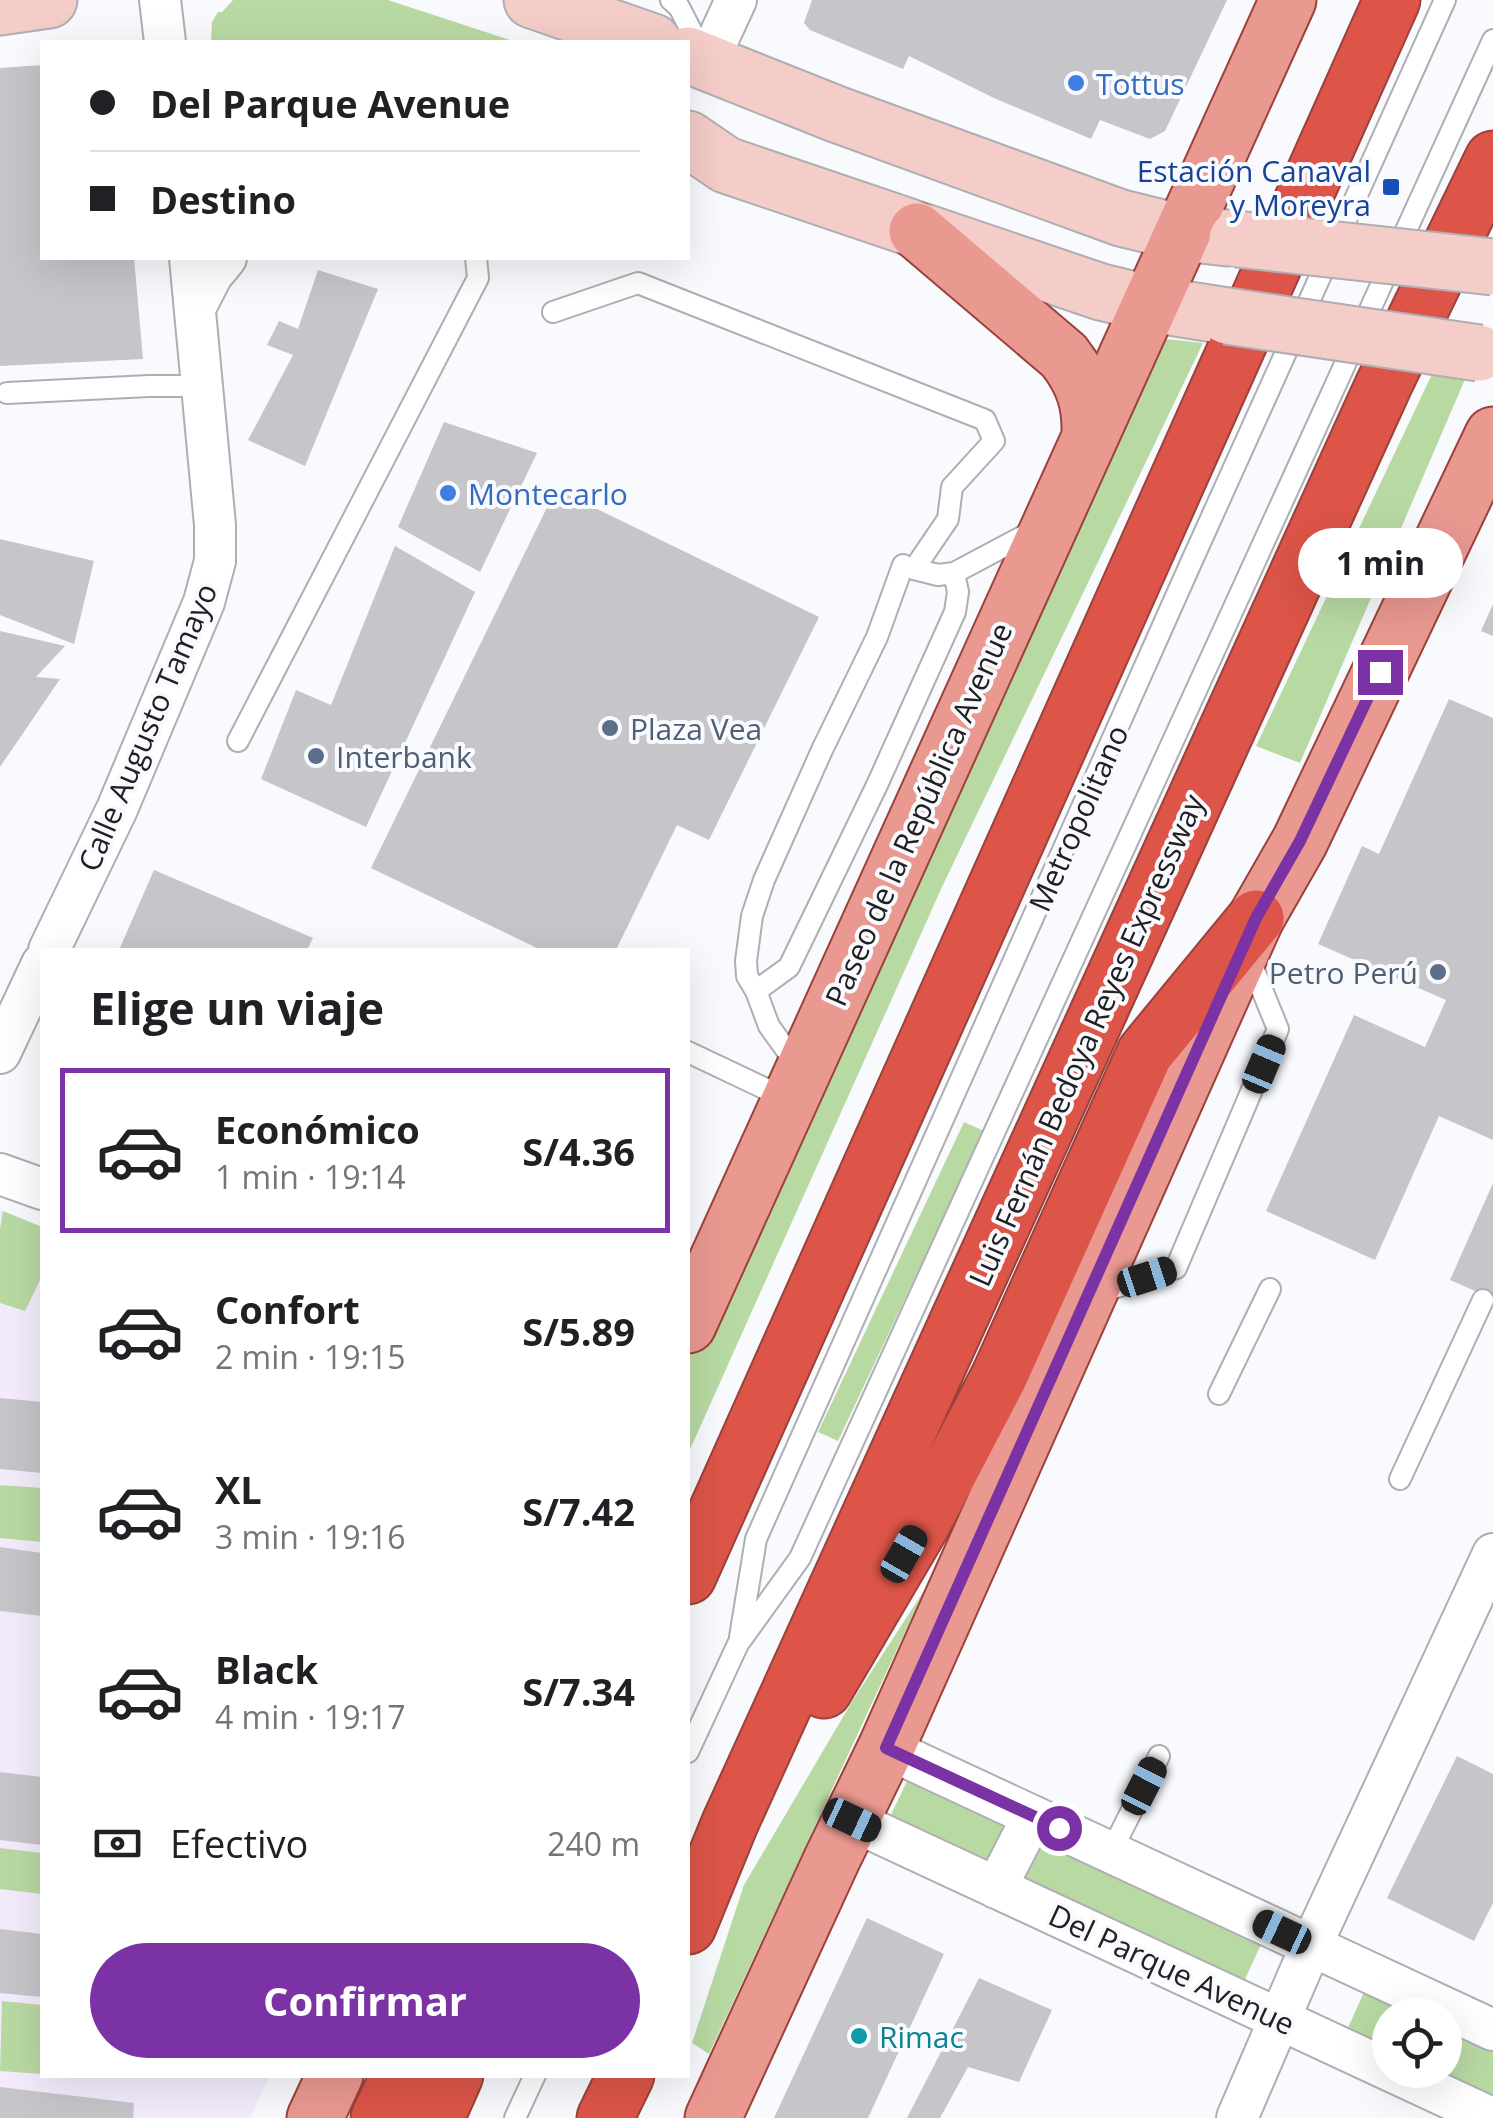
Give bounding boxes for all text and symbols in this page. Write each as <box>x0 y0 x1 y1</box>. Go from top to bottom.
place label: Tottus <box>1096 63 1185 104</box>
marker: Tottus <box>1065 72 1087 94</box>
text: Del Parque Avenue <box>150 77 510 129</box>
place label: Estación Canaval y Moreyra <box>1137 150 1371 225</box>
text: Destino <box>150 173 296 225</box>
marker: Estación Canaval y Moreyra <box>1380 176 1402 198</box>
place label: Montecarlo <box>468 473 628 514</box>
marker: Montecarlo <box>437 482 459 504</box>
callout: 1 min <box>1298 527 1462 597</box>
text: 1 min <box>1336 541 1425 584</box>
street label: Calle Augusto Tamayo <box>68 577 226 877</box>
street label: Paseo de la República Avenue <box>815 616 1021 1012</box>
route end <box>1358 650 1403 695</box>
place label: Plaza Vea <box>630 708 762 749</box>
marker: Plaza Vea <box>599 717 621 739</box>
street label: Metropolitano <box>1019 718 1137 918</box>
place label: Interbank <box>336 736 472 777</box>
marker: Interbank <box>305 745 327 767</box>
street label: Luis Fernán Bedoya Reyes Expressway <box>959 787 1214 1292</box>
place label: Petro Perú <box>1269 952 1418 993</box>
marker: Petro Perú <box>1427 961 1449 983</box>
text: Elige un viaje <box>90 977 384 1038</box>
car <box>1238 1031 1290 1097</box>
text: Económico <box>215 1103 420 1155</box>
icon: car <box>95 1106 185 1196</box>
text: S/4.36 <box>522 1125 635 1177</box>
text: 1 min · 19:14 <box>215 1155 406 1198</box>
car <box>1114 1253 1180 1301</box>
text: Confort <box>215 1283 360 1335</box>
icon: car <box>95 1286 185 1376</box>
text: S/5.89 <box>522 1305 635 1357</box>
text: 2 min · 19:15 <box>215 1335 406 1378</box>
text: XL <box>215 1463 262 1515</box>
icon: car <box>95 1466 185 1556</box>
text: S/7.42 <box>522 1485 635 1537</box>
text: 3 min · 19:16 <box>215 1515 406 1558</box>
car <box>876 1521 932 1587</box>
text: Black <box>215 1643 318 1695</box>
icon: car <box>95 1646 185 1736</box>
text: S/7.34 <box>522 1665 635 1717</box>
text: 4 min · 19:17 <box>215 1695 406 1738</box>
car <box>1117 1752 1171 1820</box>
car <box>818 1794 886 1846</box>
route start <box>1037 1806 1082 1851</box>
icon: cash <box>90 1816 145 1871</box>
text: Efectivo <box>170 1817 308 1869</box>
text: 240 m <box>547 1822 640 1865</box>
street label: Del Parque Avenue <box>1042 1894 1302 2044</box>
car <box>1248 1906 1316 1958</box>
button: Confirmar <box>90 1943 640 2058</box>
map controls <box>1372 1998 1462 2088</box>
button: locate <box>1372 1998 1462 2088</box>
place label: Rimac <box>879 2016 964 2057</box>
marker: Rimac <box>848 2025 870 2047</box>

